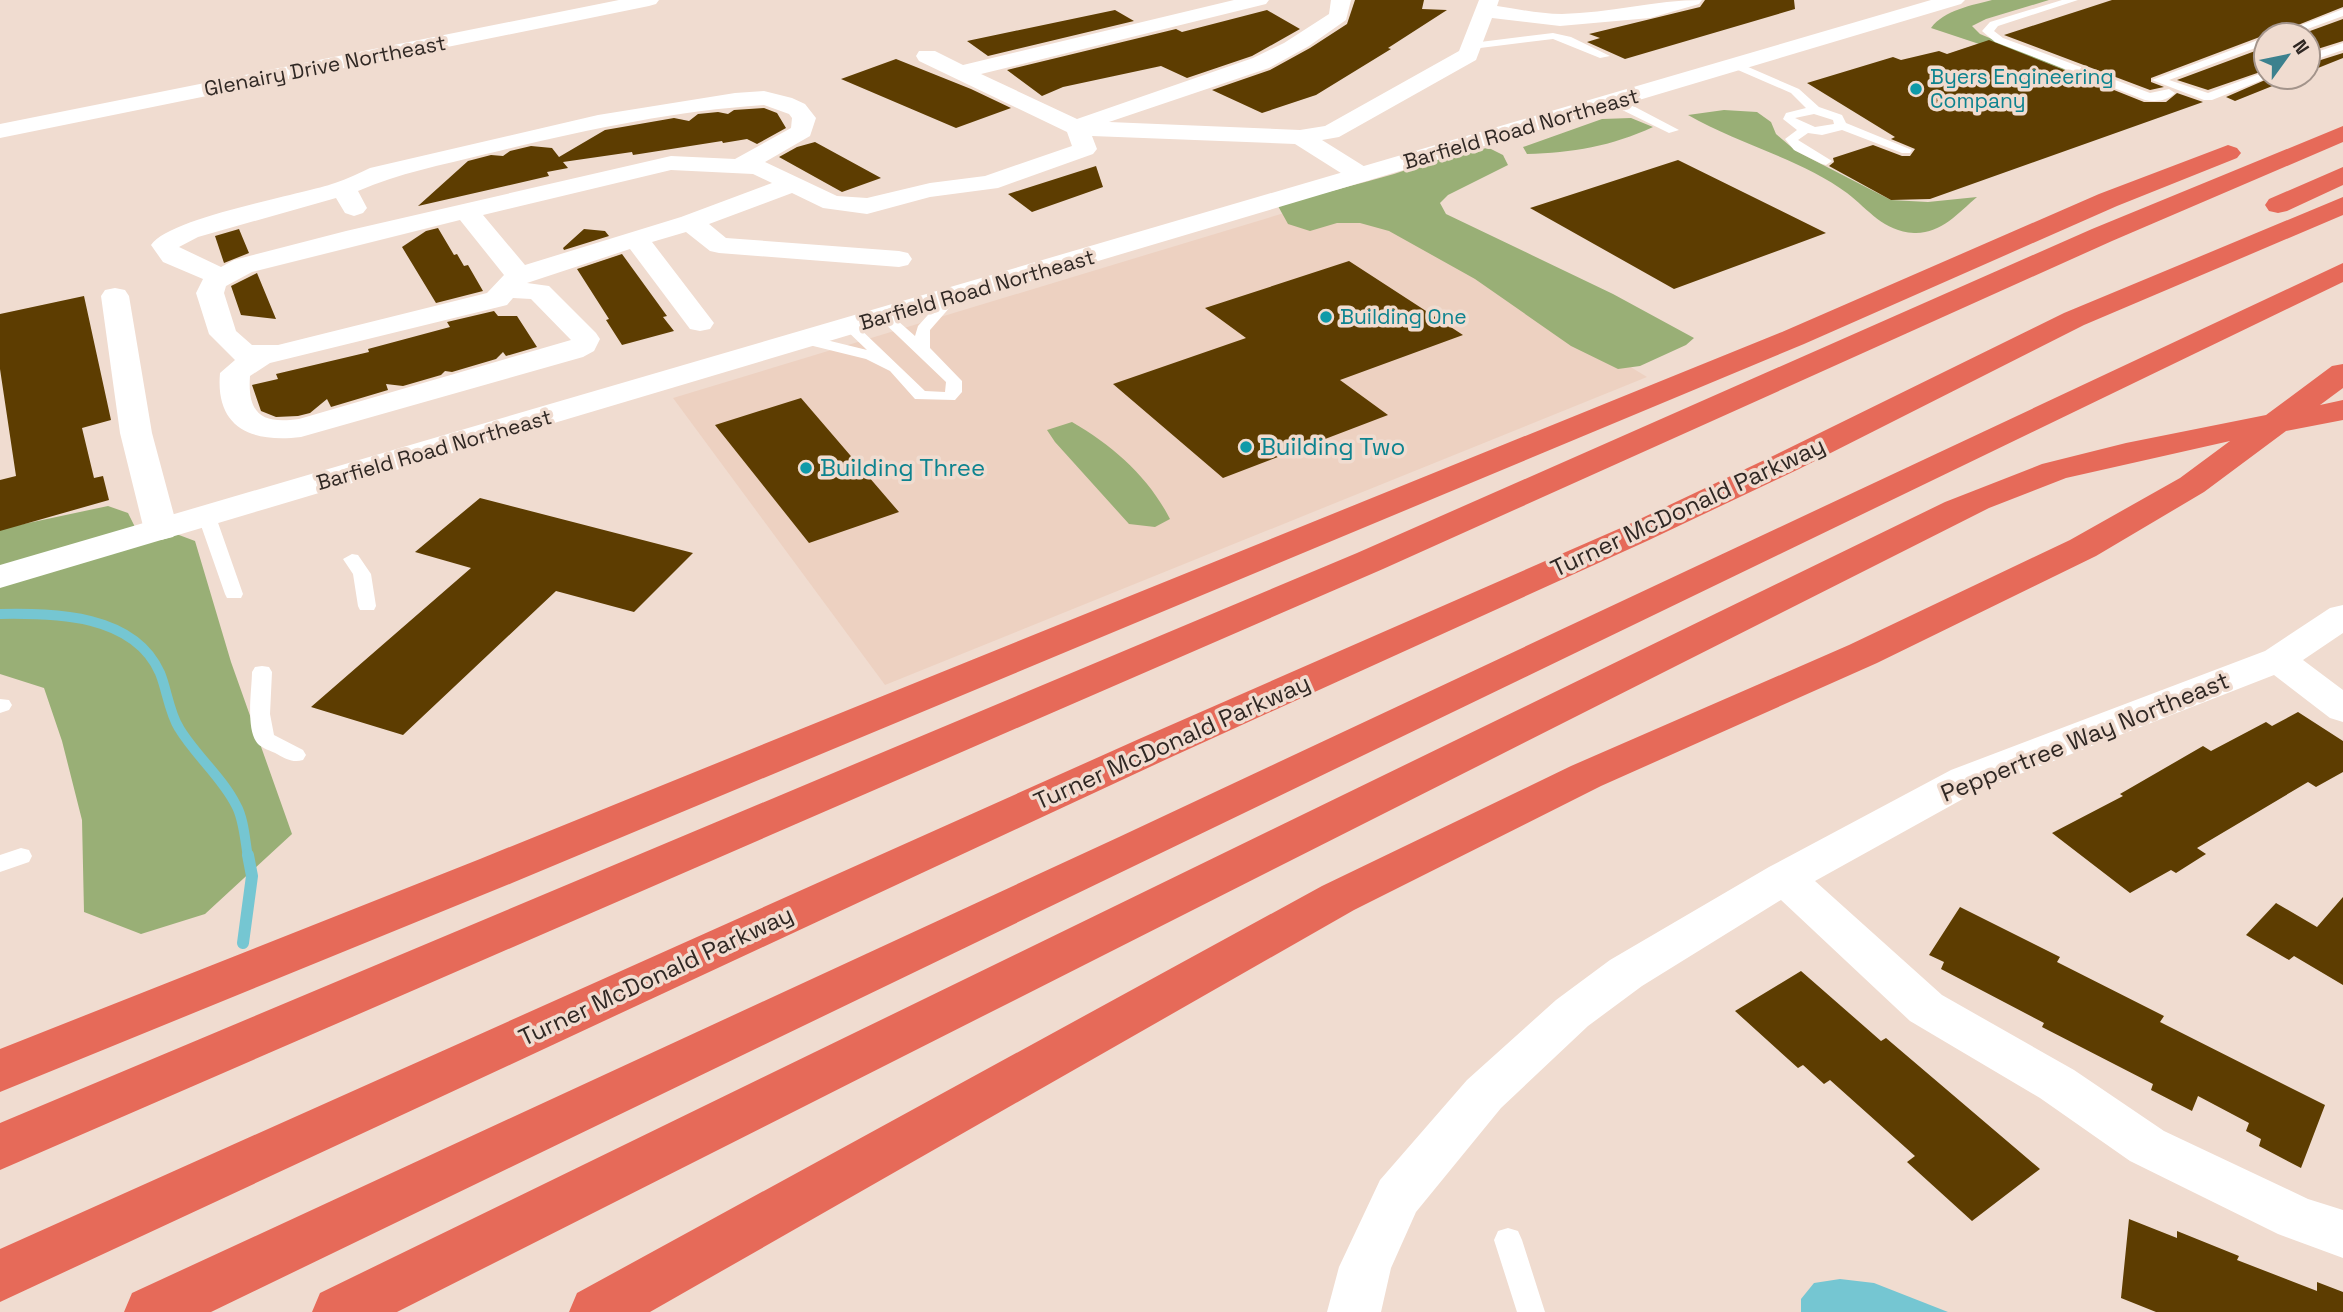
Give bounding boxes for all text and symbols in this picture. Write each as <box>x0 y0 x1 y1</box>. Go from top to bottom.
north arrow <box>2252 21 2322 91</box>
street label: Glenairy Drive Northeast <box>202 29 448 102</box>
text: N <box>2287 35 2315 59</box>
place label: Byers Engineering Company <box>1930 63 2114 114</box>
marker: Byers Engineering Company <box>1908 81 1924 97</box>
street label: Barfield Road Northeast <box>1400 82 1642 175</box>
street label: Barfield Road Northeast <box>856 243 1098 336</box>
place label: Building One <box>1340 303 1467 330</box>
marker: Building One <box>1318 309 1334 325</box>
street label: Barfield Road Northeast <box>313 403 555 496</box>
street label: Turner McDonald Parkway <box>1546 429 1830 584</box>
place label: Building Two <box>1260 431 1405 462</box>
marker: Building Two <box>1238 439 1254 455</box>
place label: Building Three <box>820 452 985 483</box>
marker: Building Three <box>798 460 814 476</box>
street label: Peppertree Way Northeast <box>1936 664 2234 809</box>
street label: Turner McDonald Parkway <box>1029 667 1315 817</box>
street label: Turner McDonald Parkway <box>514 898 798 1053</box>

